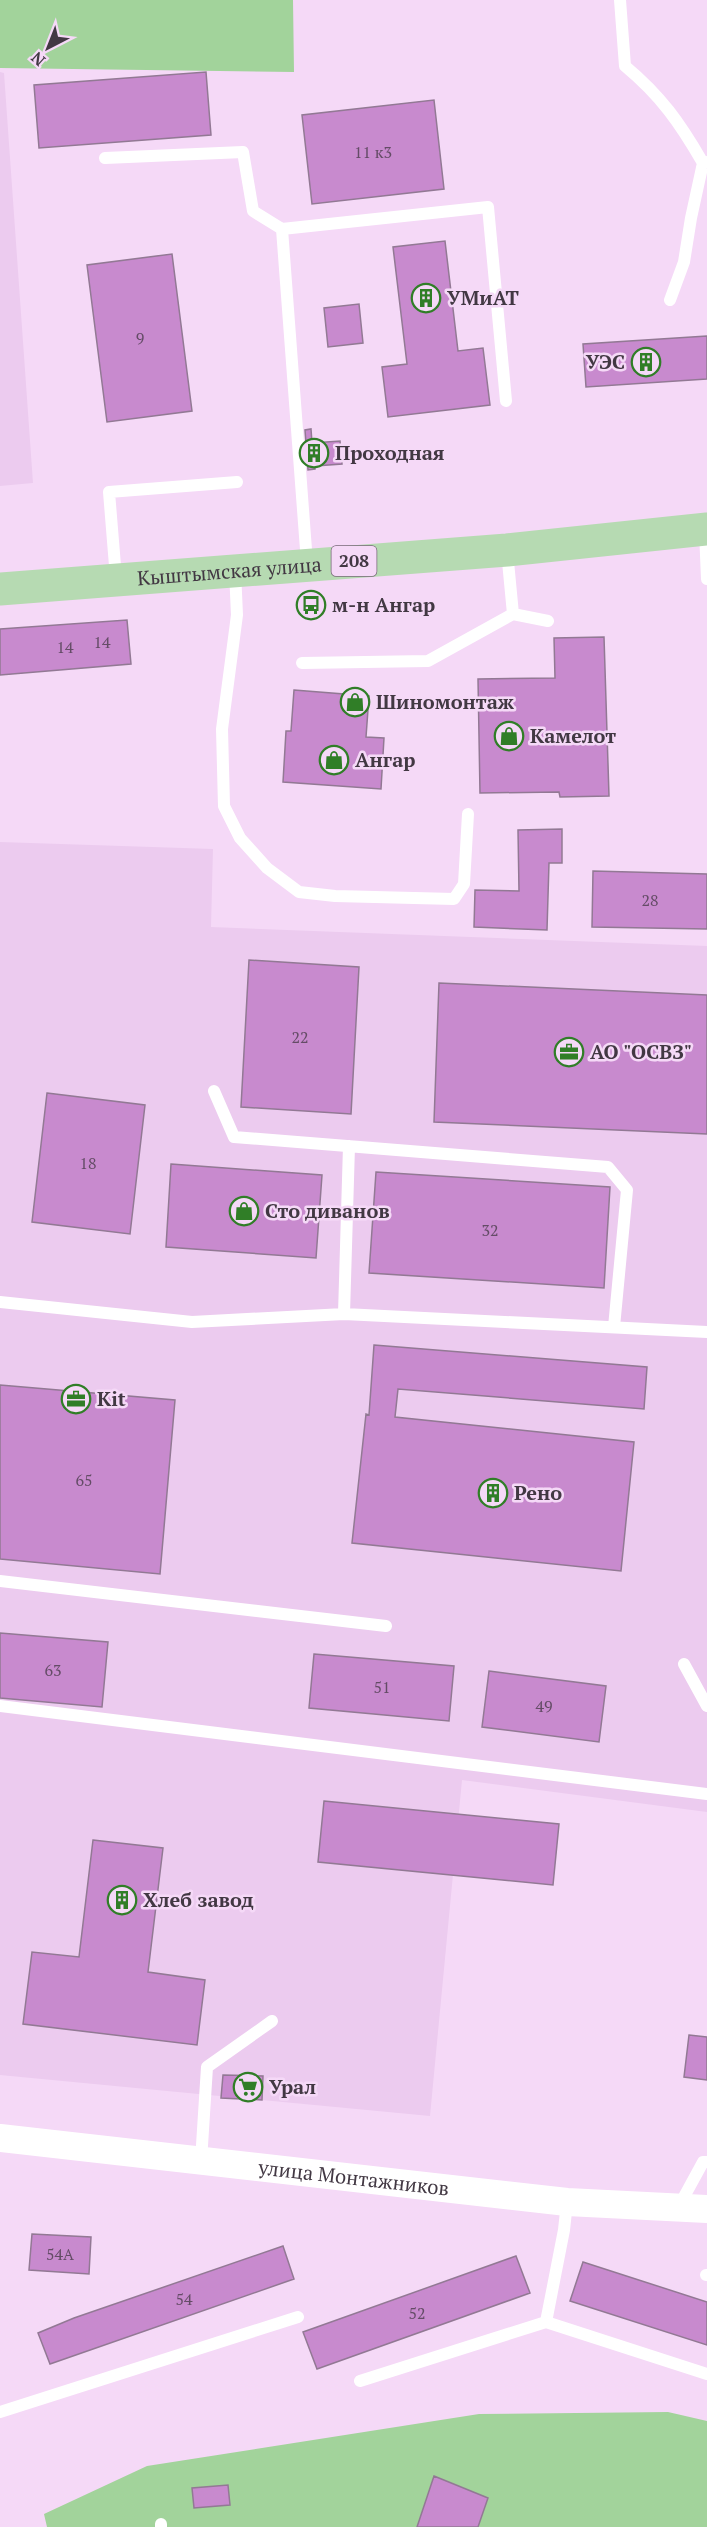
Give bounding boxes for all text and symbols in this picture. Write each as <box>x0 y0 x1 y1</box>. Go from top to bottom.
north arrow <box>18 18 78 78</box>
text: N <box>26 47 50 71</box>
house number: 11 к3 <box>354 141 392 163</box>
building icon: УМиАТ <box>410 282 442 314</box>
place label: УМиАТ <box>447 284 519 311</box>
house number: 9 <box>136 327 144 349</box>
building icon: УЭС <box>630 346 662 378</box>
place label: УЭС <box>586 348 625 375</box>
building icon: Проходная <box>298 437 330 469</box>
place label: Проходная <box>335 439 445 466</box>
road number: 208 <box>332 546 376 576</box>
street label: Кыштымская улица <box>136 550 323 591</box>
bus stop icon: м-н Ангар <box>295 589 327 621</box>
place label: м-н Ангар <box>332 591 435 618</box>
house number: 14 <box>93 631 111 653</box>
house number: 14 <box>56 636 74 658</box>
shop icon: Шиномонтаж <box>339 686 371 718</box>
place label: Шиномонтаж <box>376 688 515 715</box>
shop icon: Камелот <box>493 720 525 752</box>
place label: Камелот <box>530 722 616 749</box>
shop icon: Ангар <box>318 744 350 776</box>
place label: Ангар <box>355 746 416 773</box>
house number: 28 <box>641 889 659 911</box>
house number: 22 <box>291 1026 309 1048</box>
office icon: АО "ОСВЗ" <box>553 1036 585 1068</box>
place label: АО "ОСВЗ" <box>590 1038 692 1065</box>
house number: 18 <box>79 1152 97 1174</box>
shop icon: Сто диванов <box>228 1195 260 1227</box>
place label: Сто диванов <box>265 1197 390 1224</box>
house number: 32 <box>481 1219 499 1241</box>
office icon: Kit <box>60 1383 92 1415</box>
place label: Kit <box>97 1385 126 1412</box>
house number: 65 <box>75 1469 93 1491</box>
building icon: Рено <box>477 1477 509 1509</box>
place label: Рено <box>514 1479 562 1506</box>
house number: 63 <box>44 1659 62 1681</box>
house number: 51 <box>373 1676 391 1698</box>
house number: 49 <box>535 1695 553 1717</box>
building icon: Хлеб завод <box>106 1884 138 1916</box>
place label: Хлеб завод <box>143 1886 254 1913</box>
supermarket icon: Урал <box>232 2071 264 2103</box>
place label: Урал <box>269 2073 316 2100</box>
street label: улица Монтажников <box>256 2153 451 2202</box>
house number: 54А <box>46 2243 74 2265</box>
house number: 54 <box>175 2288 193 2310</box>
house number: 52 <box>408 2302 426 2324</box>

